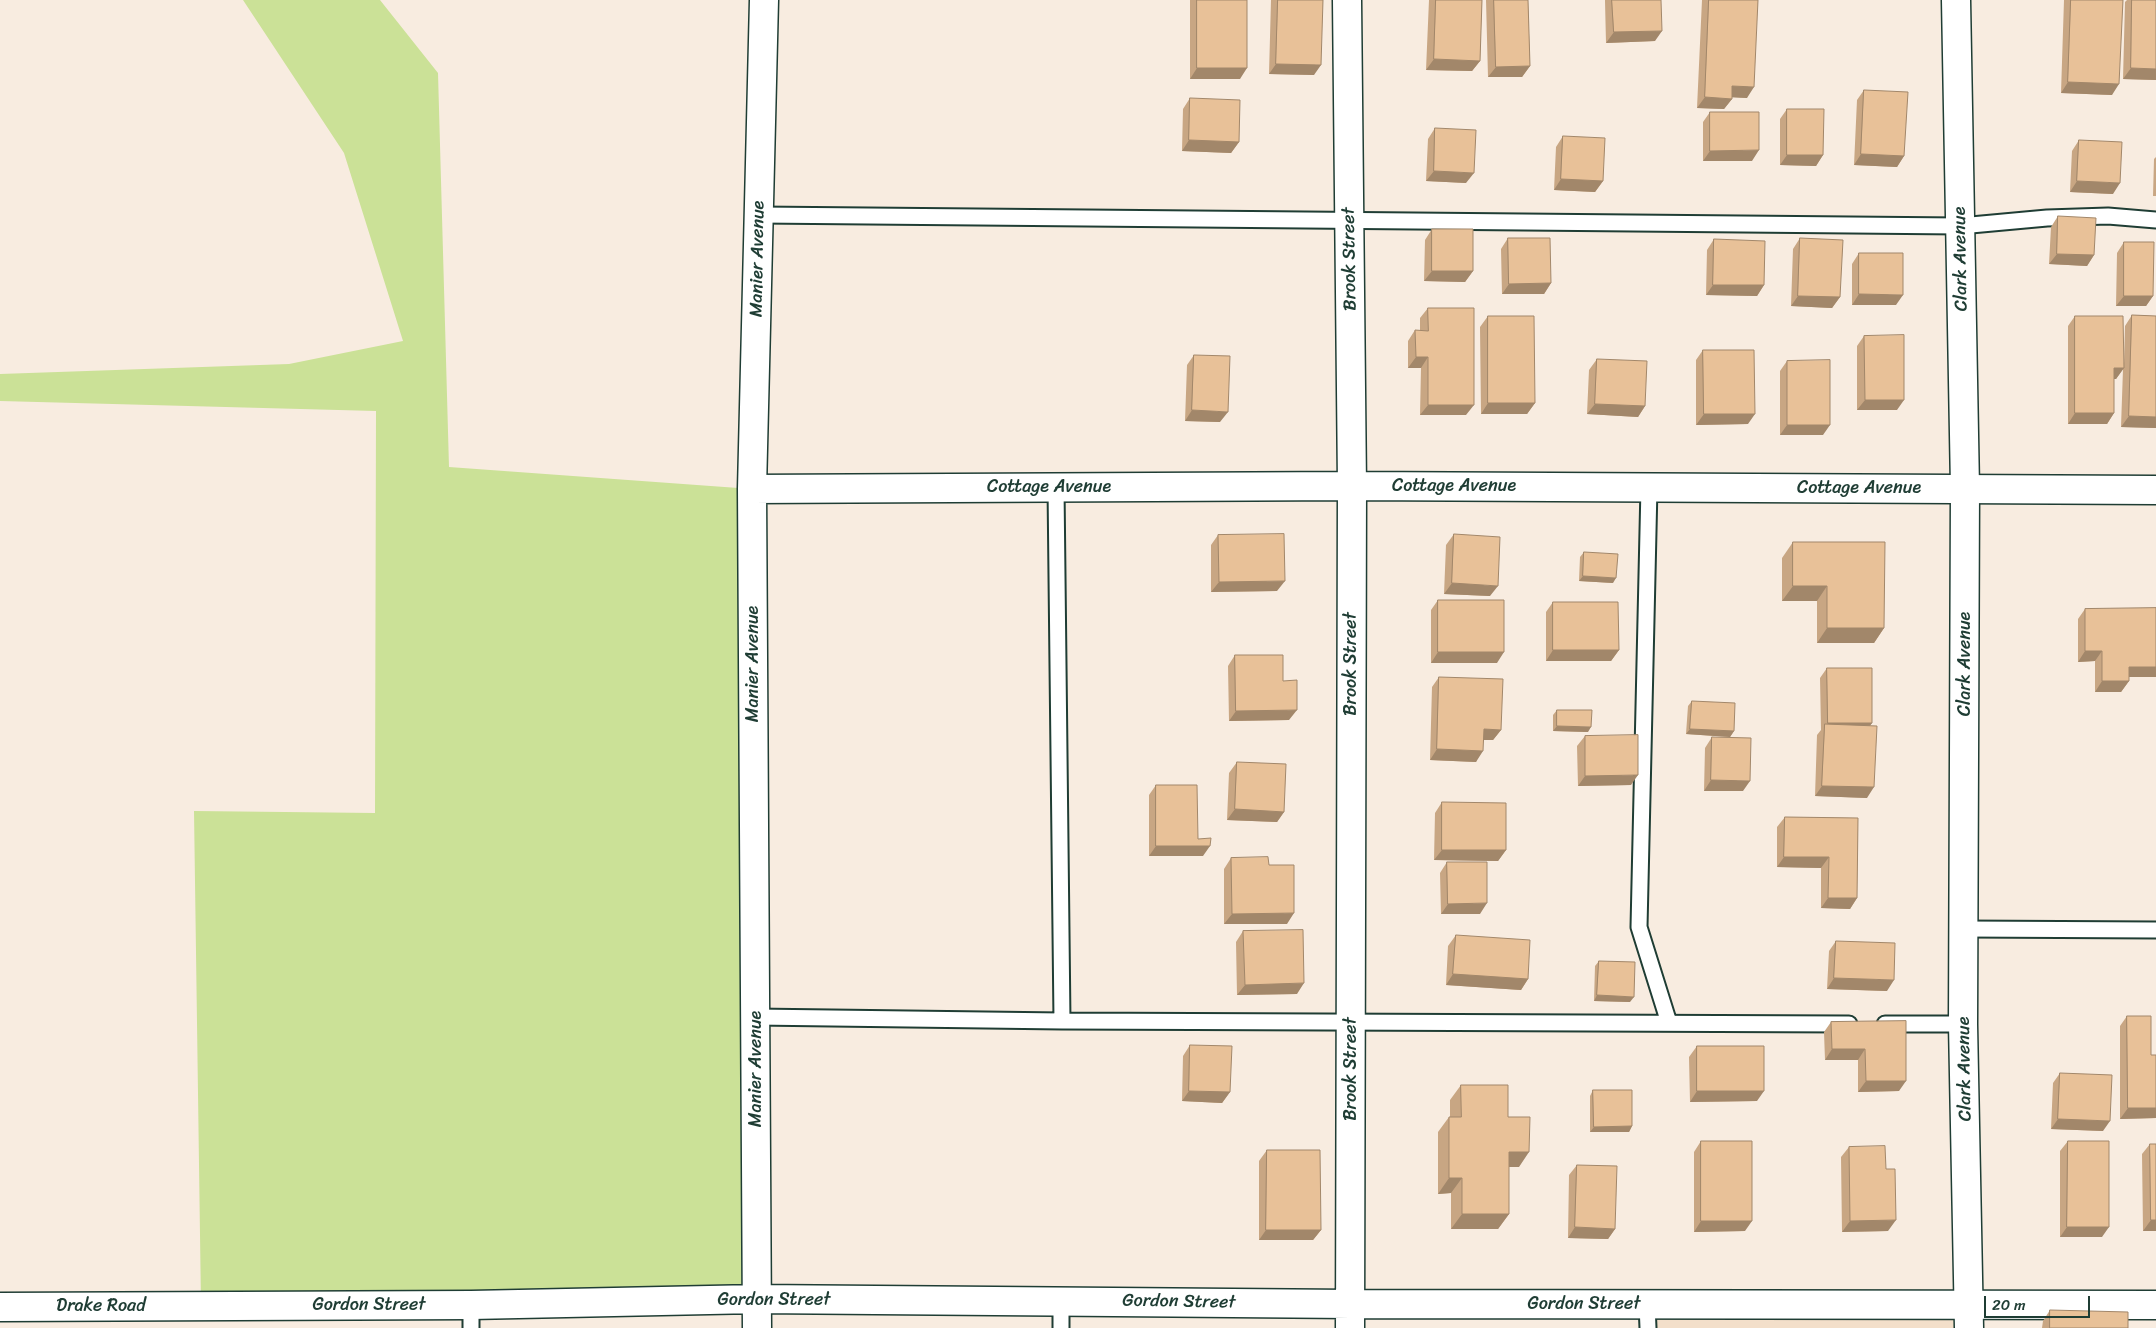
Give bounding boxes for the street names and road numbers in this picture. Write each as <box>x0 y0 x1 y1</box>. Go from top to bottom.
street label: Manier Avenue <box>746 201 770 317</box>
street label: Brook Street <box>1338 207 1362 311</box>
street label: Clark Avenue <box>1949 207 1973 311</box>
street label: Cottage Avenue <box>1392 475 1516 497</box>
street label: Cottage Avenue <box>987 476 1111 498</box>
street label: Cottage Avenue <box>1797 477 1921 499</box>
street label: Manier Avenue <box>742 606 764 722</box>
street label: Brook Street <box>1340 612 1362 716</box>
street label: Clark Avenue <box>1954 612 1976 716</box>
street label: Manier Avenue <box>745 1011 767 1127</box>
street label: Brook Street <box>1340 1017 1362 1121</box>
street label: Clark Avenue <box>1953 1017 1977 1121</box>
street label: Gordon Street <box>717 1289 831 1311</box>
street label: Gordon Street <box>1122 1290 1236 1314</box>
street label: Gordon Street <box>1527 1293 1641 1315</box>
street label: Gordon Street <box>312 1294 426 1316</box>
street label: Drake Road <box>56 1295 146 1317</box>

